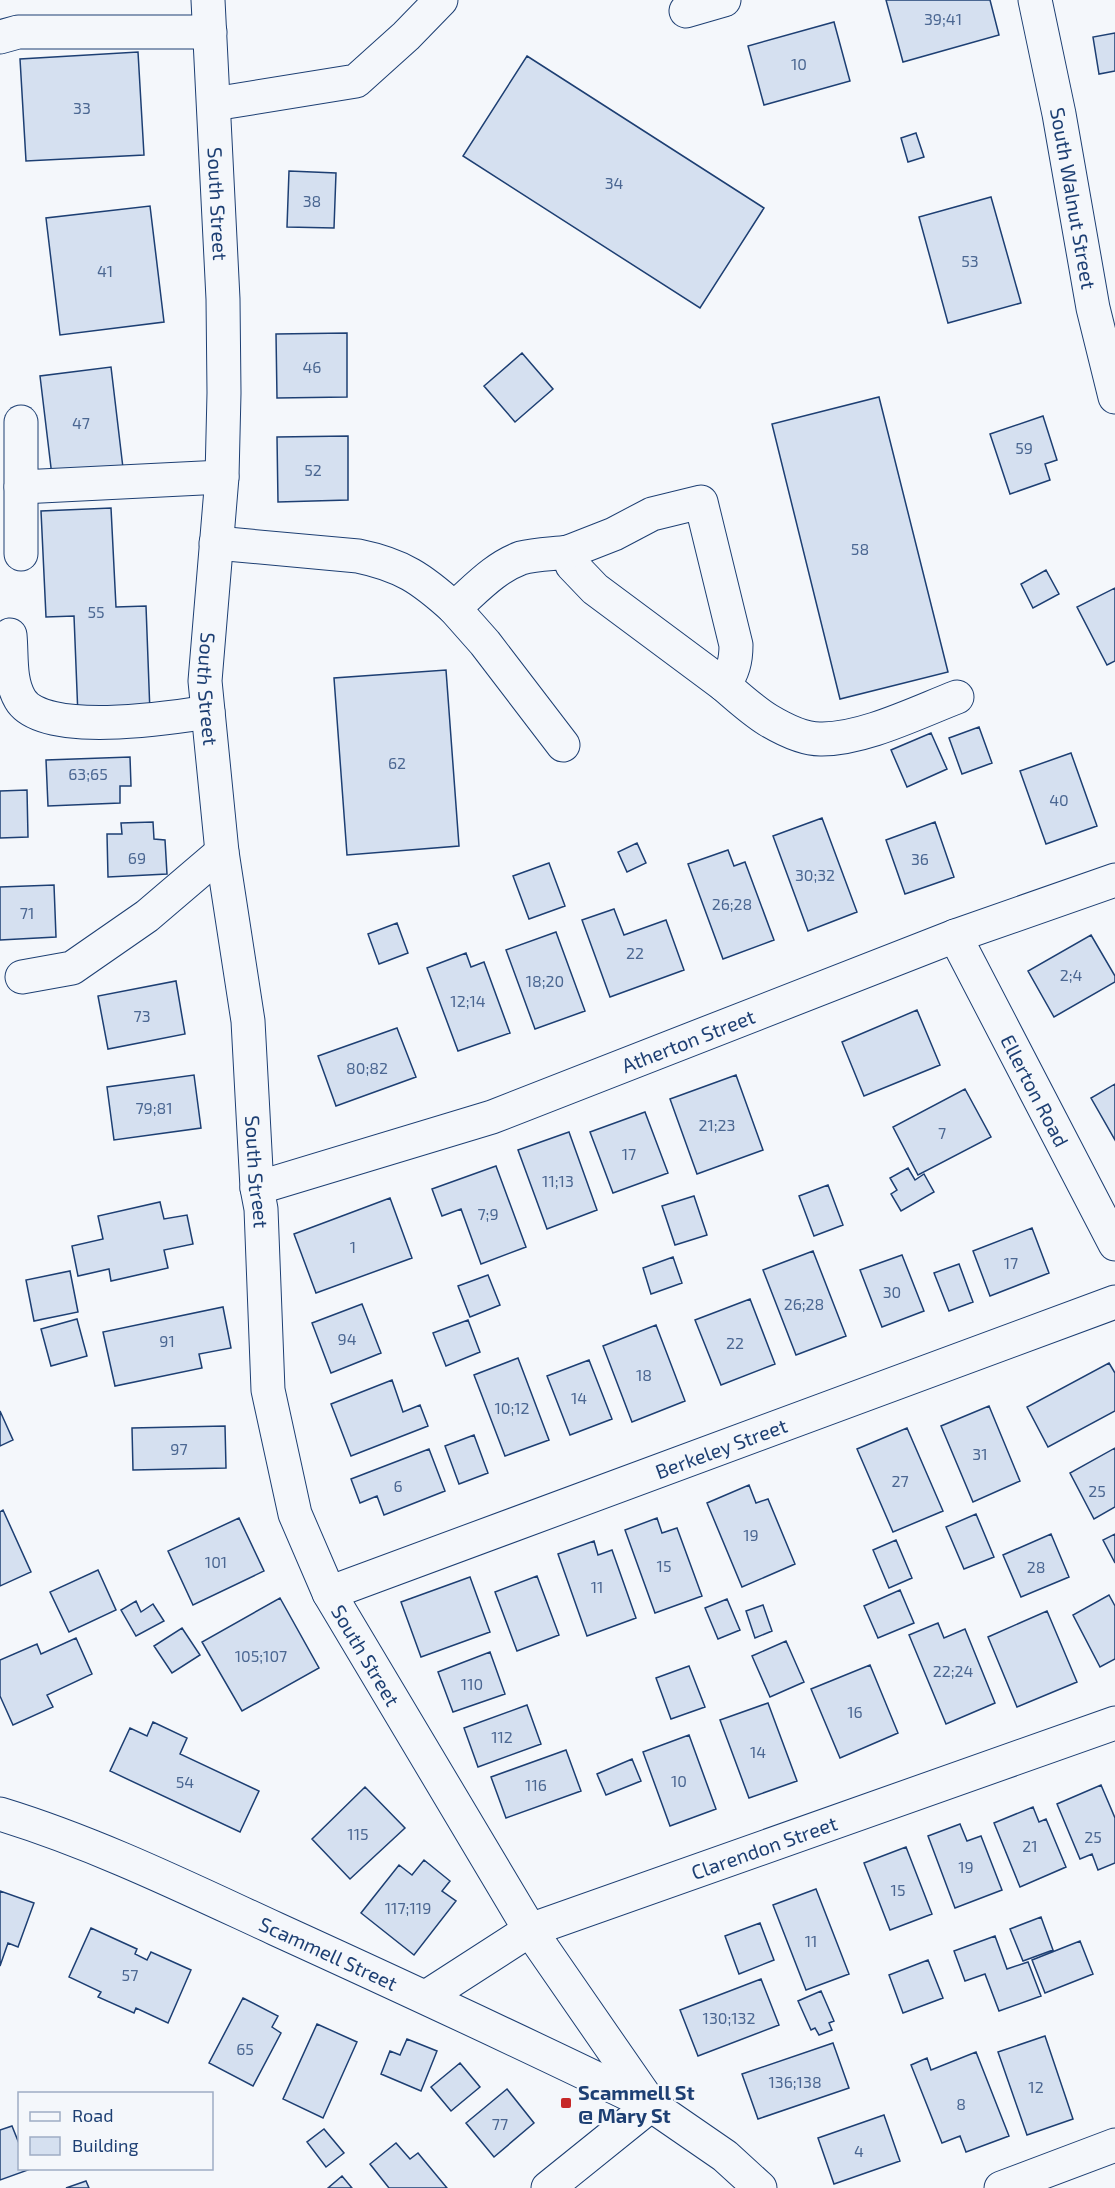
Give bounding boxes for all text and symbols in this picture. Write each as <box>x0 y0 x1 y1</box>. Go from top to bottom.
house number: 39;41 <box>924 9 962 28</box>
house number: 10 <box>791 54 807 73</box>
house number: 33 <box>73 98 91 117</box>
street label: South Walnut Street <box>1046 105 1102 291</box>
street label: South Street <box>203 147 233 261</box>
house number: 34 <box>605 173 624 192</box>
house number: 38 <box>303 191 321 210</box>
house number: 53 <box>961 251 979 270</box>
house number: 41 <box>97 261 113 280</box>
house number: 46 <box>303 357 322 376</box>
house number: 47 <box>72 413 90 432</box>
house number: 59 <box>1015 438 1033 457</box>
house number: 52 <box>304 460 322 479</box>
house number: 58 <box>851 539 869 558</box>
house number: 55 <box>87 602 105 621</box>
street label: South Street <box>193 631 223 747</box>
house number: 62 <box>388 753 406 772</box>
house number: 63;65 <box>68 764 108 783</box>
house number: 40 <box>1049 790 1069 809</box>
house number: 69 <box>128 848 146 867</box>
house number: 36 <box>911 849 929 868</box>
house number: 30;32 <box>795 865 835 884</box>
house number: 26;28 <box>712 894 752 913</box>
house number: 71 <box>20 903 34 922</box>
house number: 22 <box>626 943 644 962</box>
house number: 2;4 <box>1060 965 1082 984</box>
house number: 18;20 <box>526 971 564 990</box>
house number: 12;14 <box>450 991 486 1010</box>
street label: Atherton Street <box>618 1003 758 1077</box>
house number: 73 <box>133 1006 151 1025</box>
street label: Ellerton Road <box>996 1030 1074 1151</box>
house number: 80;82 <box>346 1058 388 1077</box>
house number: 79;81 <box>135 1098 173 1117</box>
street label: South Street <box>241 1115 274 1229</box>
house number: 21;23 <box>698 1115 736 1134</box>
house number: 7 <box>938 1123 946 1142</box>
house number: 17 <box>622 1144 636 1163</box>
house number: 11;13 <box>542 1171 574 1190</box>
house number: 7;9 <box>477 1204 499 1223</box>
house number: 1 <box>350 1237 356 1256</box>
house number: 17 <box>1004 1253 1018 1272</box>
house number: 30 <box>883 1282 901 1301</box>
house number: 26;28 <box>784 1294 824 1313</box>
house number: 94 <box>338 1329 357 1348</box>
house number: 91 <box>159 1331 175 1350</box>
house number: 22 <box>726 1333 744 1352</box>
house number: 18 <box>636 1365 652 1384</box>
house number: 14 <box>571 1388 587 1407</box>
house number: 10;12 <box>494 1398 530 1417</box>
street label: Berkeley Street <box>652 1412 791 1483</box>
house number: 97 <box>170 1439 188 1458</box>
house number: 31 <box>972 1444 988 1463</box>
house number: 27 <box>891 1471 909 1490</box>
house number: 6 <box>393 1476 403 1495</box>
house number: 25 <box>1088 1481 1106 1500</box>
house number: 19 <box>743 1525 759 1544</box>
house number: 101 <box>205 1552 227 1571</box>
house number: 15 <box>657 1556 671 1575</box>
house number: 28 <box>1027 1557 1045 1576</box>
house number: 11 <box>591 1577 603 1596</box>
street label: South Street <box>327 1600 406 1710</box>
house number: 105;107 <box>235 1646 287 1665</box>
house number: 22;24 <box>933 1661 973 1680</box>
house number: 110 <box>461 1674 483 1693</box>
house number: 16 <box>847 1702 863 1721</box>
house number: 112 <box>491 1727 513 1746</box>
house number: 14 <box>750 1742 766 1761</box>
house number: 10 <box>671 1771 687 1790</box>
house number: 54 <box>176 1772 194 1791</box>
house number: 116 <box>525 1775 547 1794</box>
street label: Clarendon Street <box>688 1810 841 1884</box>
house number: 115 <box>347 1824 369 1843</box>
house number: 25 <box>1084 1827 1102 1846</box>
house number: 21 <box>1022 1836 1038 1855</box>
house number: 19 <box>958 1857 974 1876</box>
house number: 15 <box>891 1880 905 1899</box>
house number: 117;119 <box>385 1898 431 1917</box>
street label: Scammell Street <box>256 1911 402 1995</box>
house number: 11 <box>805 1931 817 1950</box>
house number: 57 <box>122 1965 138 1984</box>
house number: 130;132 <box>703 2008 755 2027</box>
house number: 65 <box>236 2039 254 2058</box>
house number: 136;138 <box>768 2072 822 2091</box>
house number: 12 <box>1028 2077 1044 2096</box>
place label: Scammell St @ Mary St <box>578 2080 695 2128</box>
legend <box>18 2092 213 2170</box>
house number: 8 <box>956 2094 966 2113</box>
marker: Scammell St @ Mary St <box>559 2096 573 2110</box>
text: Road <box>72 2104 113 2126</box>
house number: 77 <box>492 2114 508 2133</box>
text: Building <box>72 2134 139 2156</box>
house number: 4 <box>854 2141 864 2160</box>

